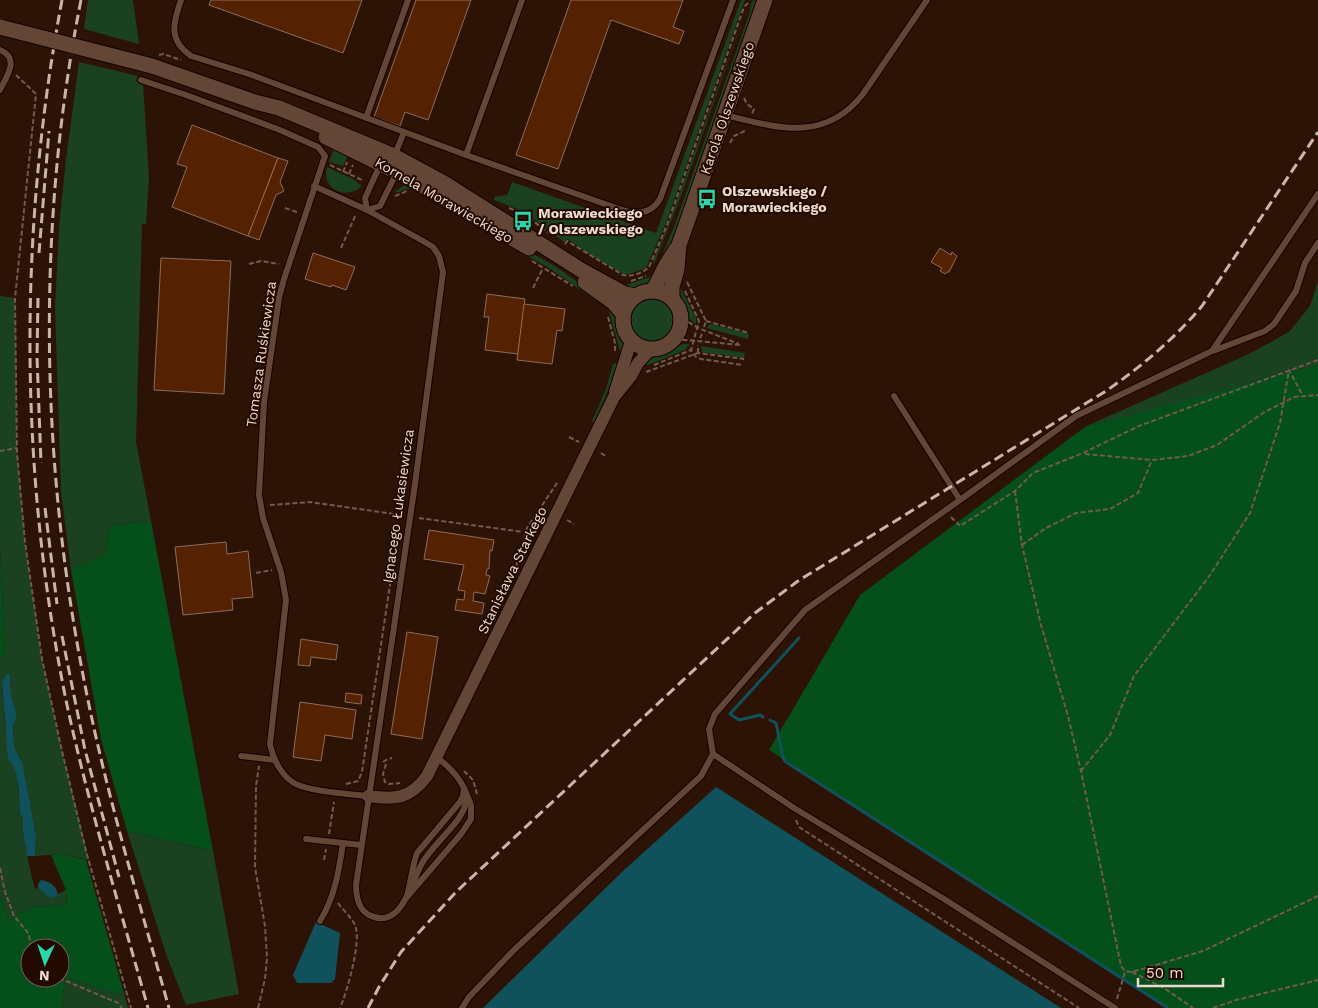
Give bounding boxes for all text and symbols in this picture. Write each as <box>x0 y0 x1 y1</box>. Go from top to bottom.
street label: Karola Olszewskiego <box>697 39 757 177</box>
street label: Kornela Morawieckiego <box>372 154 516 246</box>
place label: Olszewskiego / Morawieckiego <box>722 183 828 215</box>
bus stop icon: Olszewskiego / Morawieckiego <box>696 188 718 210</box>
place label: Morawieckiego / Olszewskiego <box>538 205 643 237</box>
bus stop icon: Morawieckiego / Olszewskiego <box>512 210 534 232</box>
street label: Tomasza Ruśkiewicza <box>243 280 279 428</box>
street label: Ignacego Łukasiewicza <box>379 428 417 584</box>
street label: Stanisława Starkego <box>474 504 550 636</box>
north arrow <box>20 938 70 988</box>
scale bar <box>1138 956 1223 988</box>
text: 50 m <box>1146 964 1183 982</box>
text: N <box>39 968 50 984</box>

